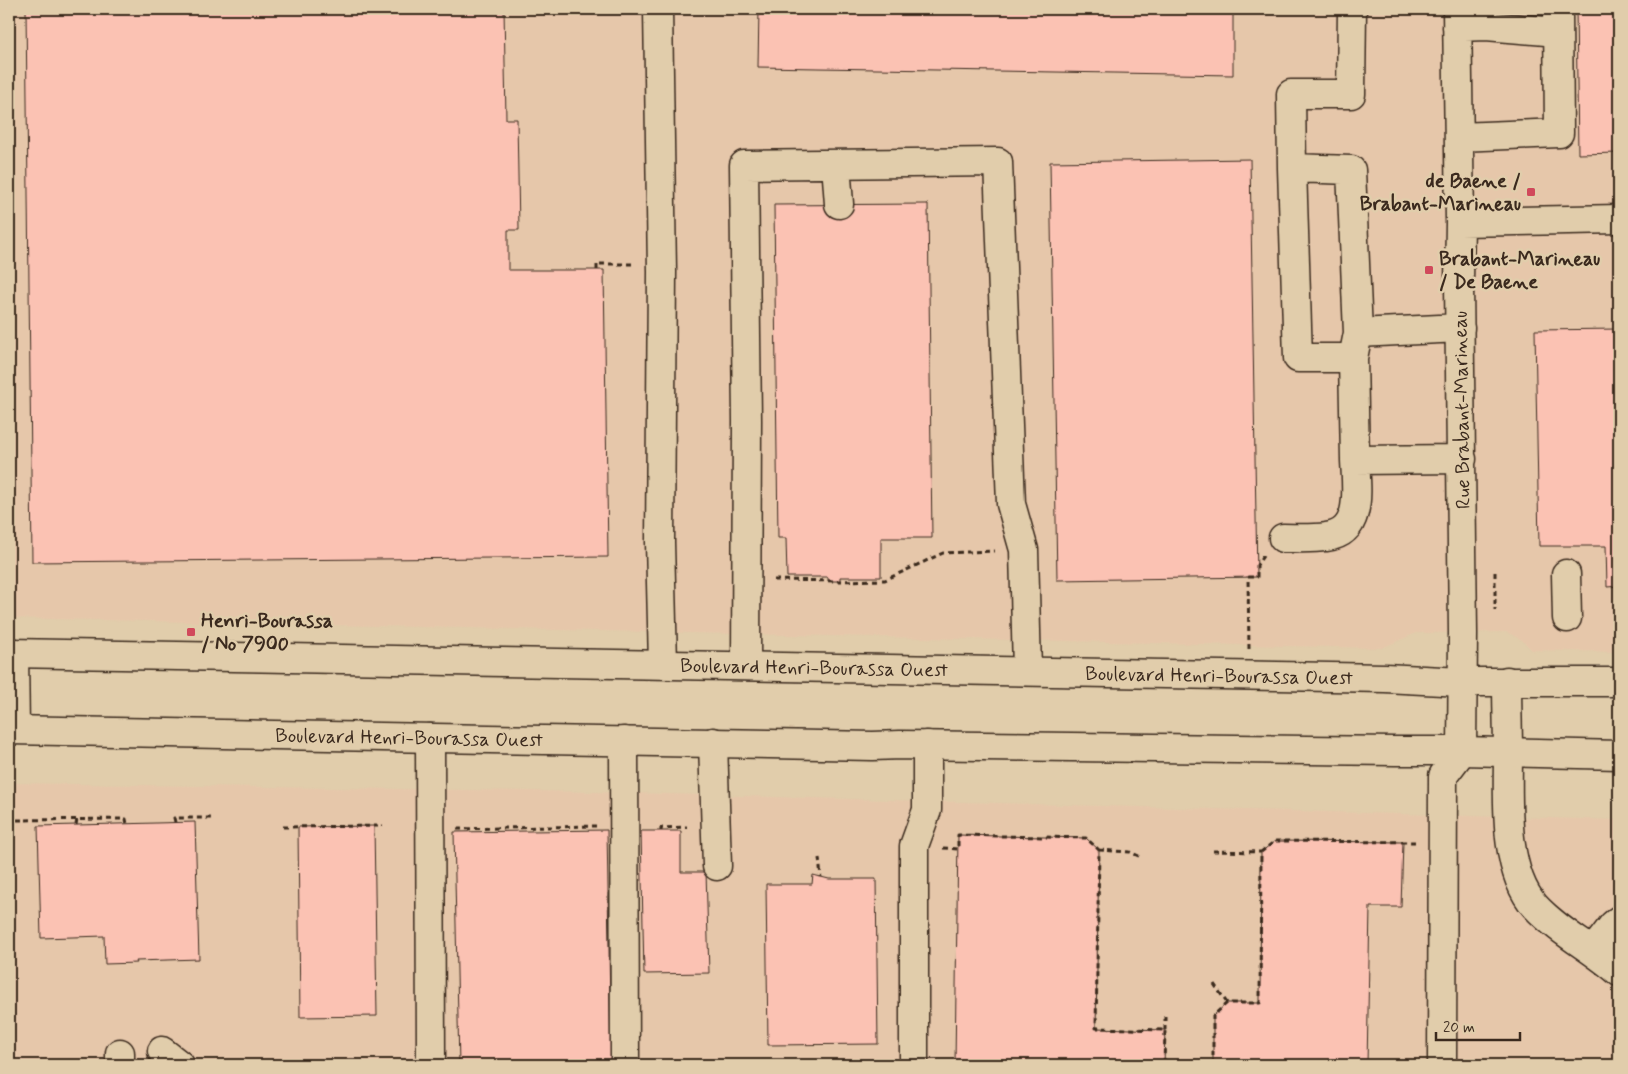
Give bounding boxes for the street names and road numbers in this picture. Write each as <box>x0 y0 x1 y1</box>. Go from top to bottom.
street label: Rue Brabant-Marineau <box>1447 311 1478 509</box>
street label: Boulevard Henri-Bourassa Ouest <box>680 653 948 684</box>
street label: Boulevard Henri-Bourassa Ouest <box>1085 661 1353 692</box>
street label: Boulevard Henri-Bourassa Ouest <box>275 723 543 754</box>

